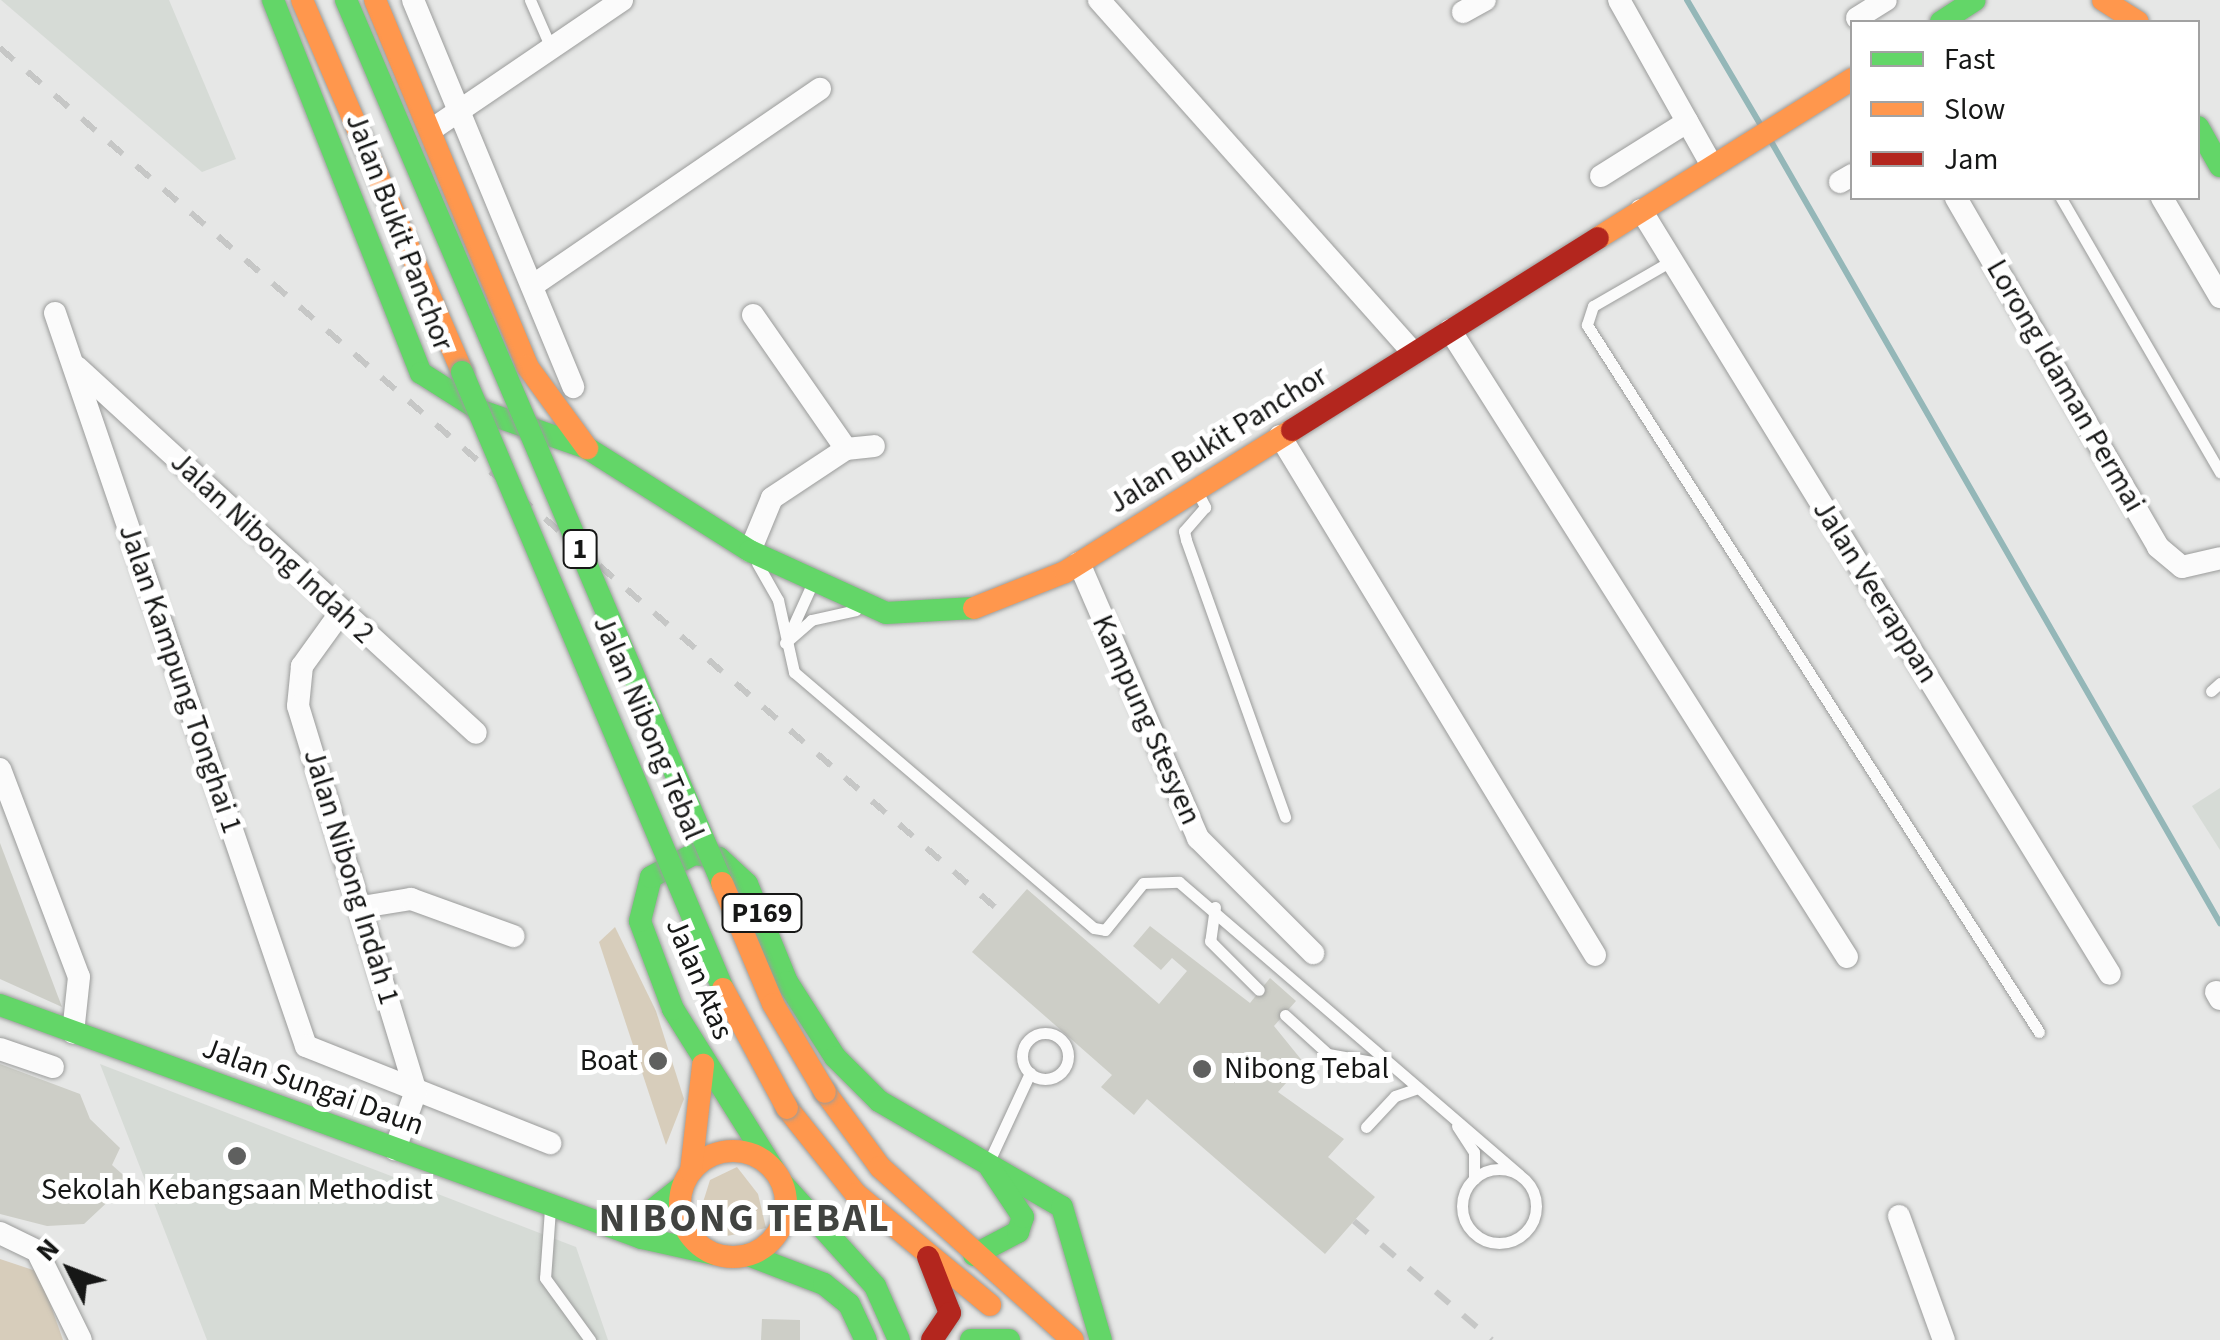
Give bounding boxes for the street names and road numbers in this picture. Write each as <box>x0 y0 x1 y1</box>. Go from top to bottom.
street label: Jalan Bukit Panchor <box>337 108 461 356</box>
street label: Lorong Idaman Permai <box>1978 253 2152 519</box>
street label: Jalan Bukit Panchor <box>1102 358 1334 522</box>
street label: Jalan Nibong Indah 2 <box>163 444 381 652</box>
street label: Jalan Veerappan <box>1804 494 1946 690</box>
street label: Jalan Kampung Tonghai 1 <box>110 520 250 838</box>
road number: 1 <box>562 526 598 572</box>
street label: Kampung Stesyen <box>1084 610 1208 830</box>
street label: Jalan Nibong Tebal <box>585 611 711 845</box>
street label: Jalan Nibong Indah 1 <box>295 745 407 1009</box>
road number: P169 <box>720 890 804 936</box>
street label: Jalan Atas <box>657 913 741 1045</box>
street label: Jalan Sungai Daun <box>197 1030 429 1144</box>

